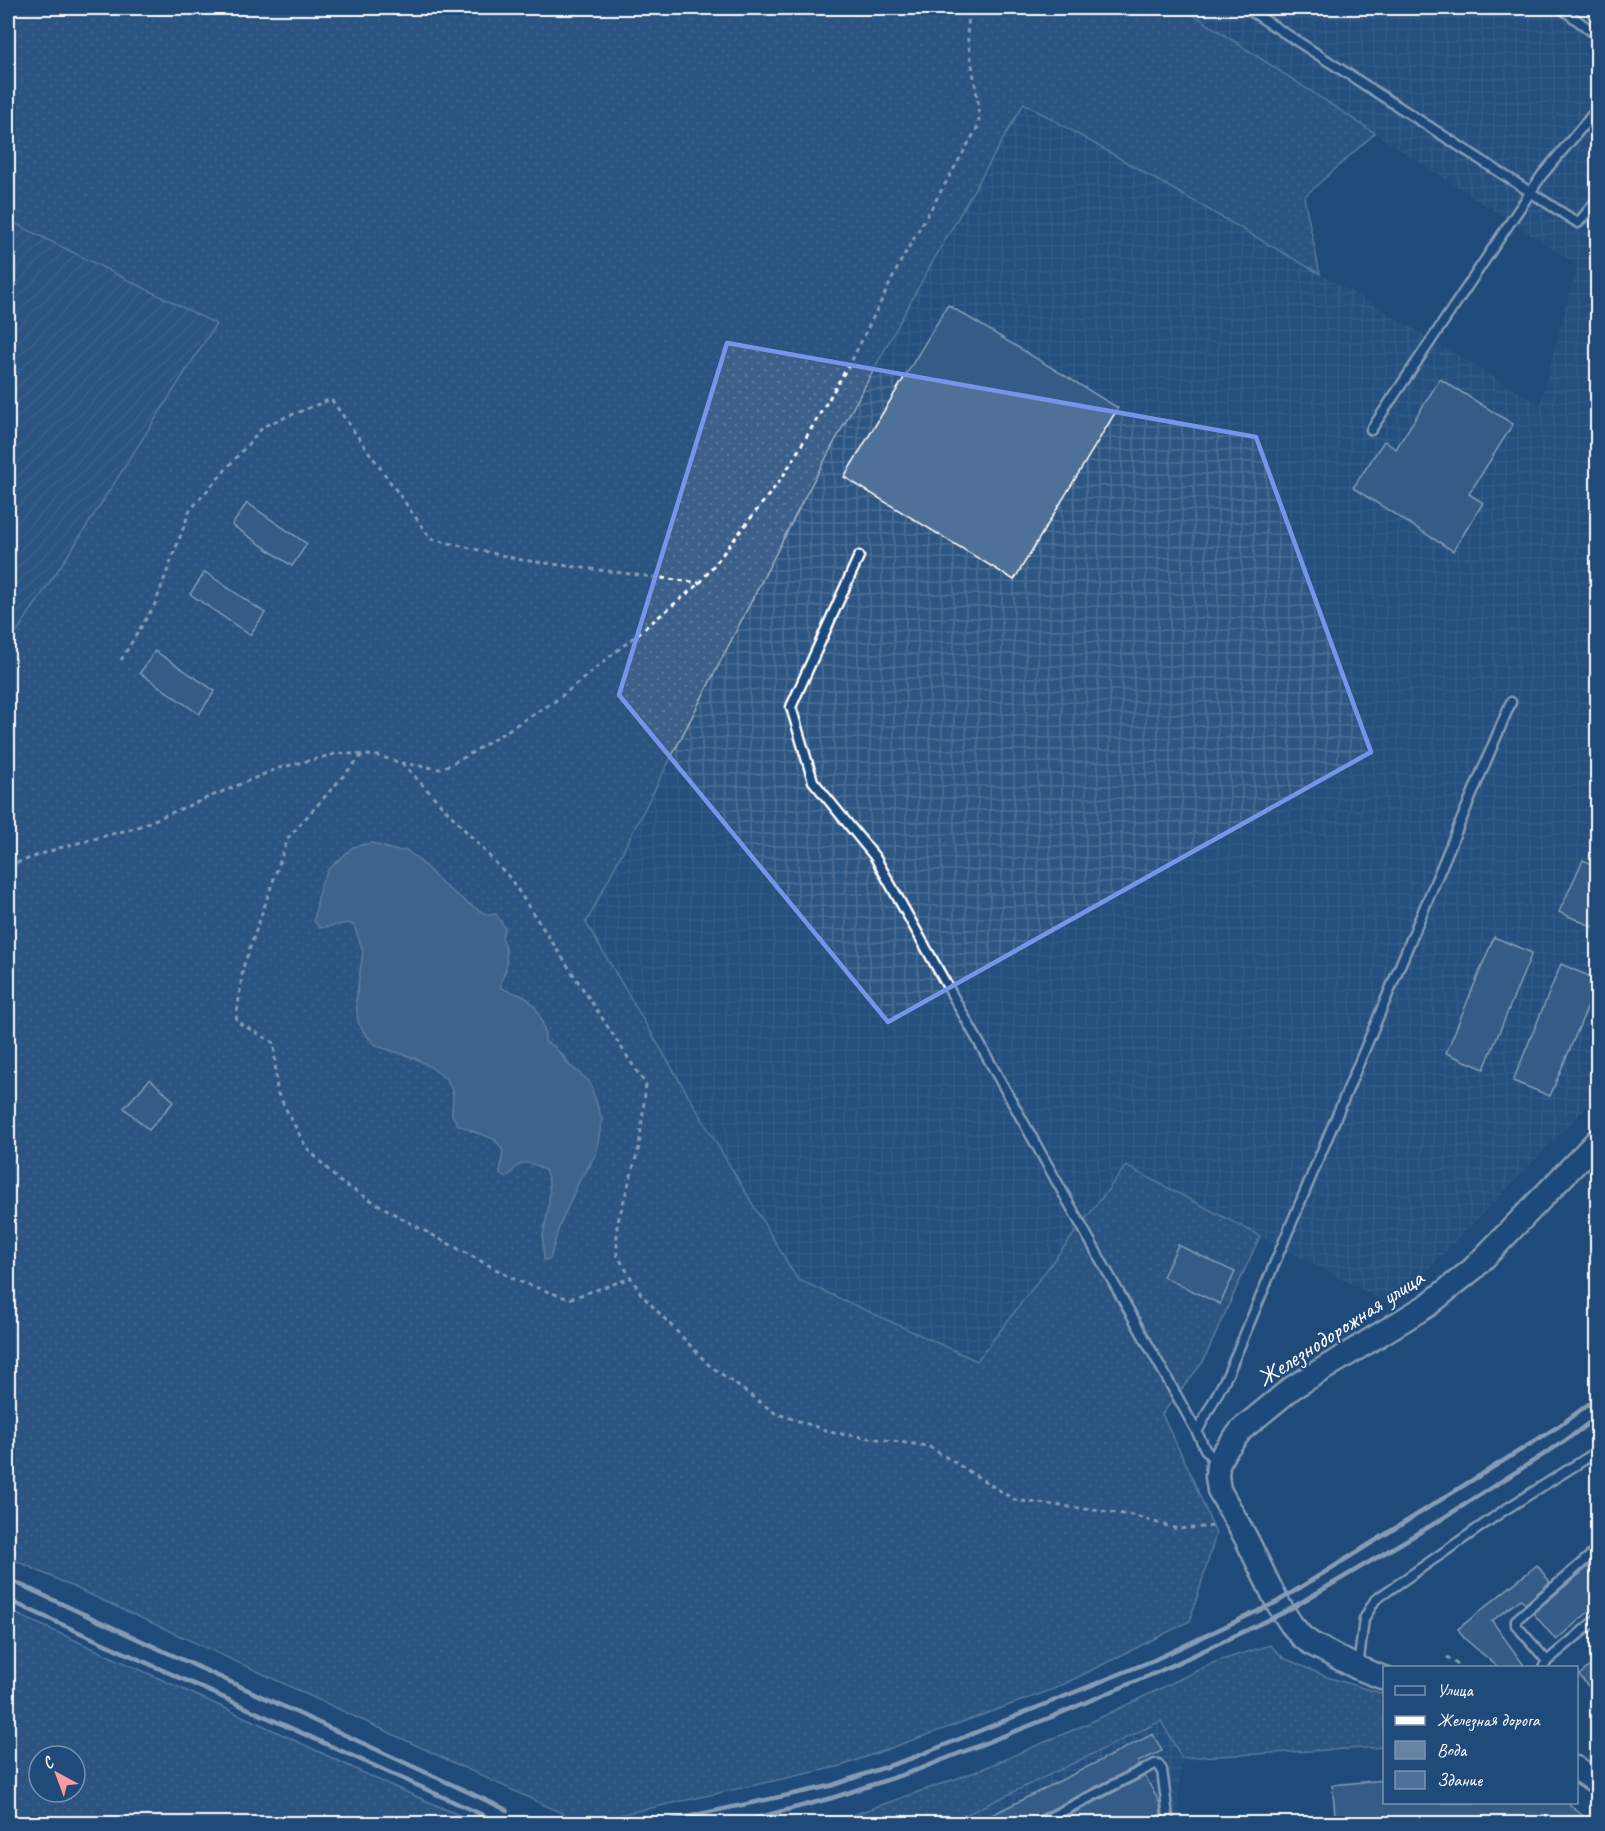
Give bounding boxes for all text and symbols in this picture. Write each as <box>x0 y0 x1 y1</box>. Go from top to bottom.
street label: Железнодорожная улица <box>1251 1262 1430 1393</box>
legend <box>1383 1666 1578 1804</box>
text: Улица <box>1437 1679 1474 1701</box>
text: Железная дорога <box>1437 1709 1541 1732</box>
text: Вода <box>1437 1739 1468 1761</box>
north arrow <box>27 1744 87 1804</box>
text: С <box>38 1752 59 1774</box>
text: Здание <box>1437 1769 1483 1791</box>

